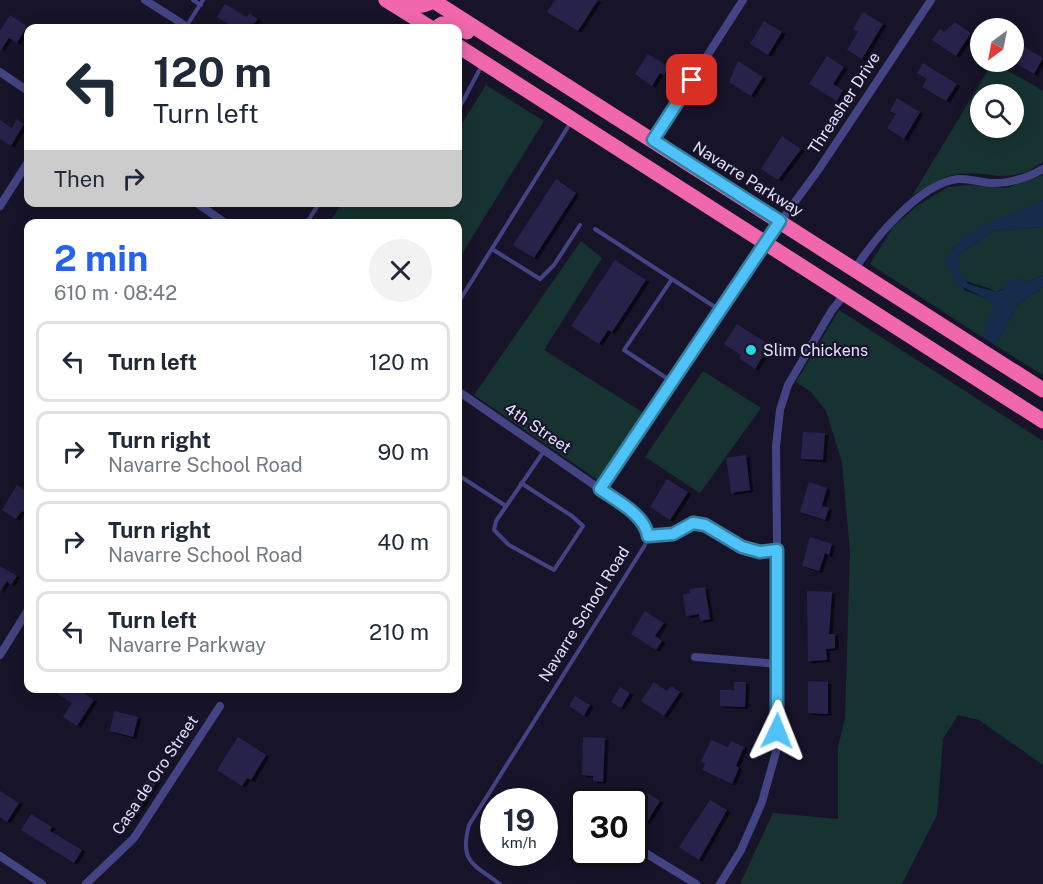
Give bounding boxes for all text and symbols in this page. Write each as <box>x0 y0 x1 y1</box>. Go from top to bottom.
north arrow <box>970 18 1024 72</box>
map controls <box>970 18 1024 138</box>
text: 120 m <box>153 47 272 96</box>
icon: left <box>54 48 132 126</box>
street label: Threasher Drive <box>804 49 884 157</box>
pin <box>666 54 717 105</box>
icon: arrive <box>675 63 708 96</box>
button: search <box>970 84 1024 138</box>
text: Turn left <box>153 97 259 129</box>
street label: Navarre Parkway <box>689 137 807 221</box>
icon: right <box>117 162 150 195</box>
text: Then <box>54 166 105 192</box>
text: 2 min <box>54 237 148 279</box>
button: close <box>369 239 432 302</box>
text: 610 m · 08:42 <box>54 281 177 305</box>
place label: Slim Chickens <box>763 341 868 360</box>
marker: Slim Chickens <box>744 343 758 357</box>
icon: left <box>57 345 90 378</box>
text: Turn left <box>108 349 197 375</box>
text: 120 m <box>369 349 429 375</box>
street label: 4th Street <box>501 399 575 457</box>
text: Turn right <box>108 427 211 453</box>
icon: right <box>57 435 90 468</box>
text: 90 m <box>378 439 429 465</box>
text: Navarre School Road <box>108 453 303 477</box>
text: Turn right <box>108 517 211 543</box>
icon: right <box>57 525 90 558</box>
text: 40 m <box>377 529 429 555</box>
text: Navarre School Road <box>108 543 303 567</box>
street label: Navarre School Road <box>535 543 633 685</box>
text: Turn left <box>108 607 197 633</box>
icon: left <box>57 615 90 648</box>
text: 210 m <box>369 619 429 645</box>
text: Navarre Parkway <box>108 633 266 657</box>
position arrow <box>745 699 809 763</box>
street label: Casa de Oro Street <box>108 712 202 838</box>
speed limit sign: 30 <box>570 788 648 866</box>
text: 19 <box>503 802 535 838</box>
text: km/h <box>501 834 537 851</box>

